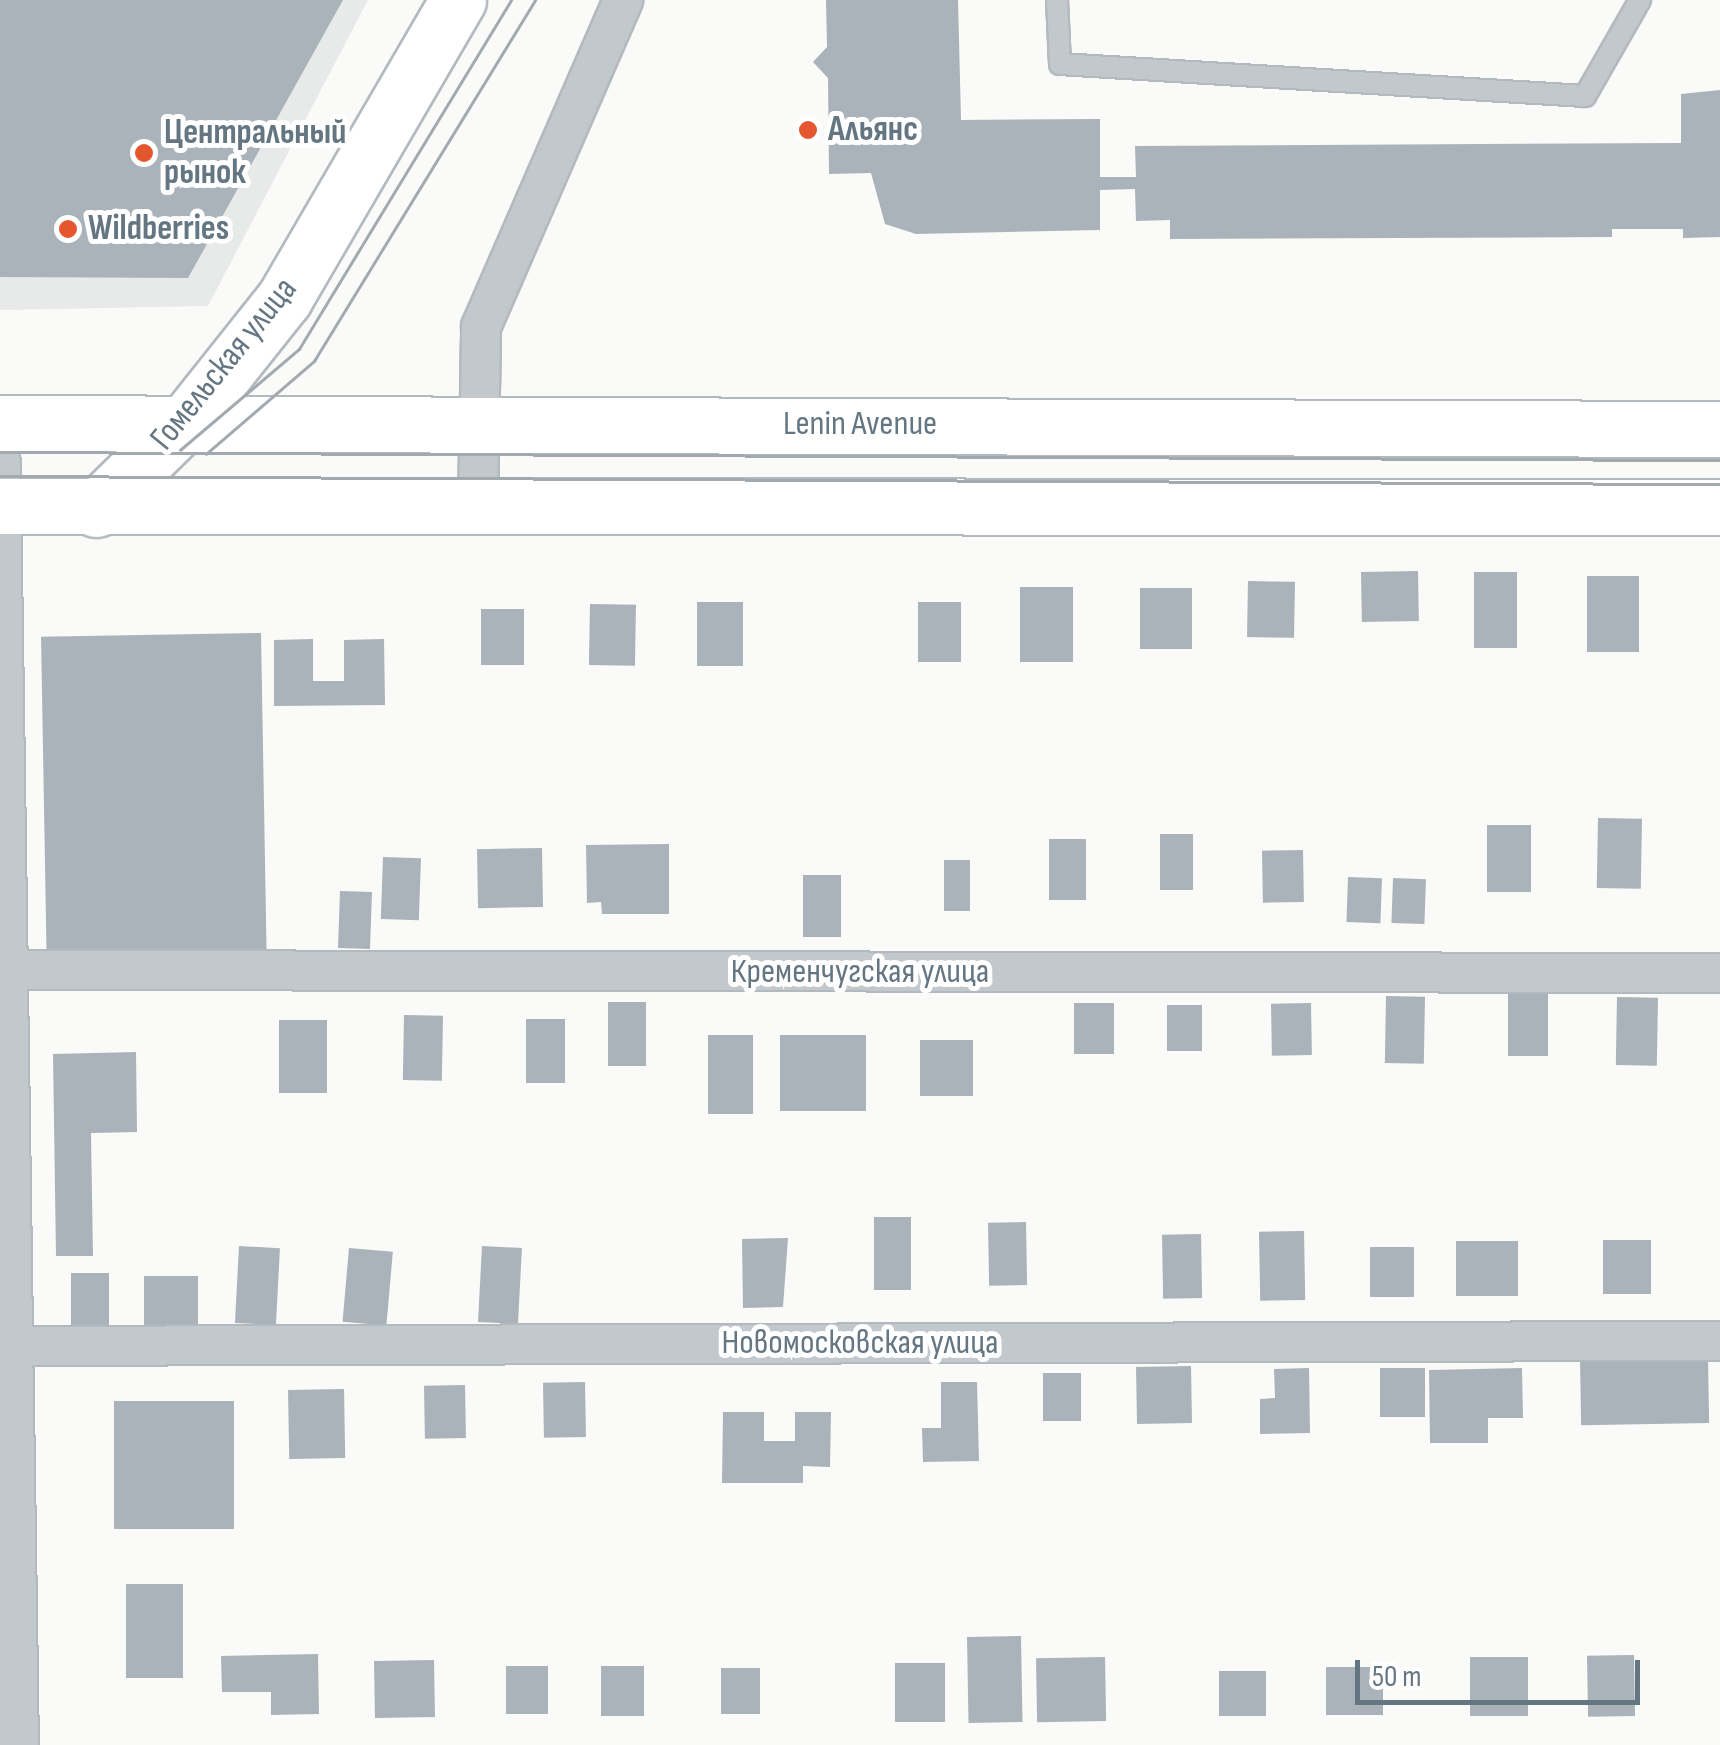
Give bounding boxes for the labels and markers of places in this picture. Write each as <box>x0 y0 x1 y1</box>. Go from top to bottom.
place label: Альянс <box>828 109 918 151</box>
place label: Центральный рынок <box>164 112 346 194</box>
marker: Альянс <box>797 119 819 141</box>
marker: Центральный рынок <box>133 142 155 164</box>
place label: Wildberries <box>88 208 229 250</box>
marker: Wildberries <box>57 218 79 240</box>

